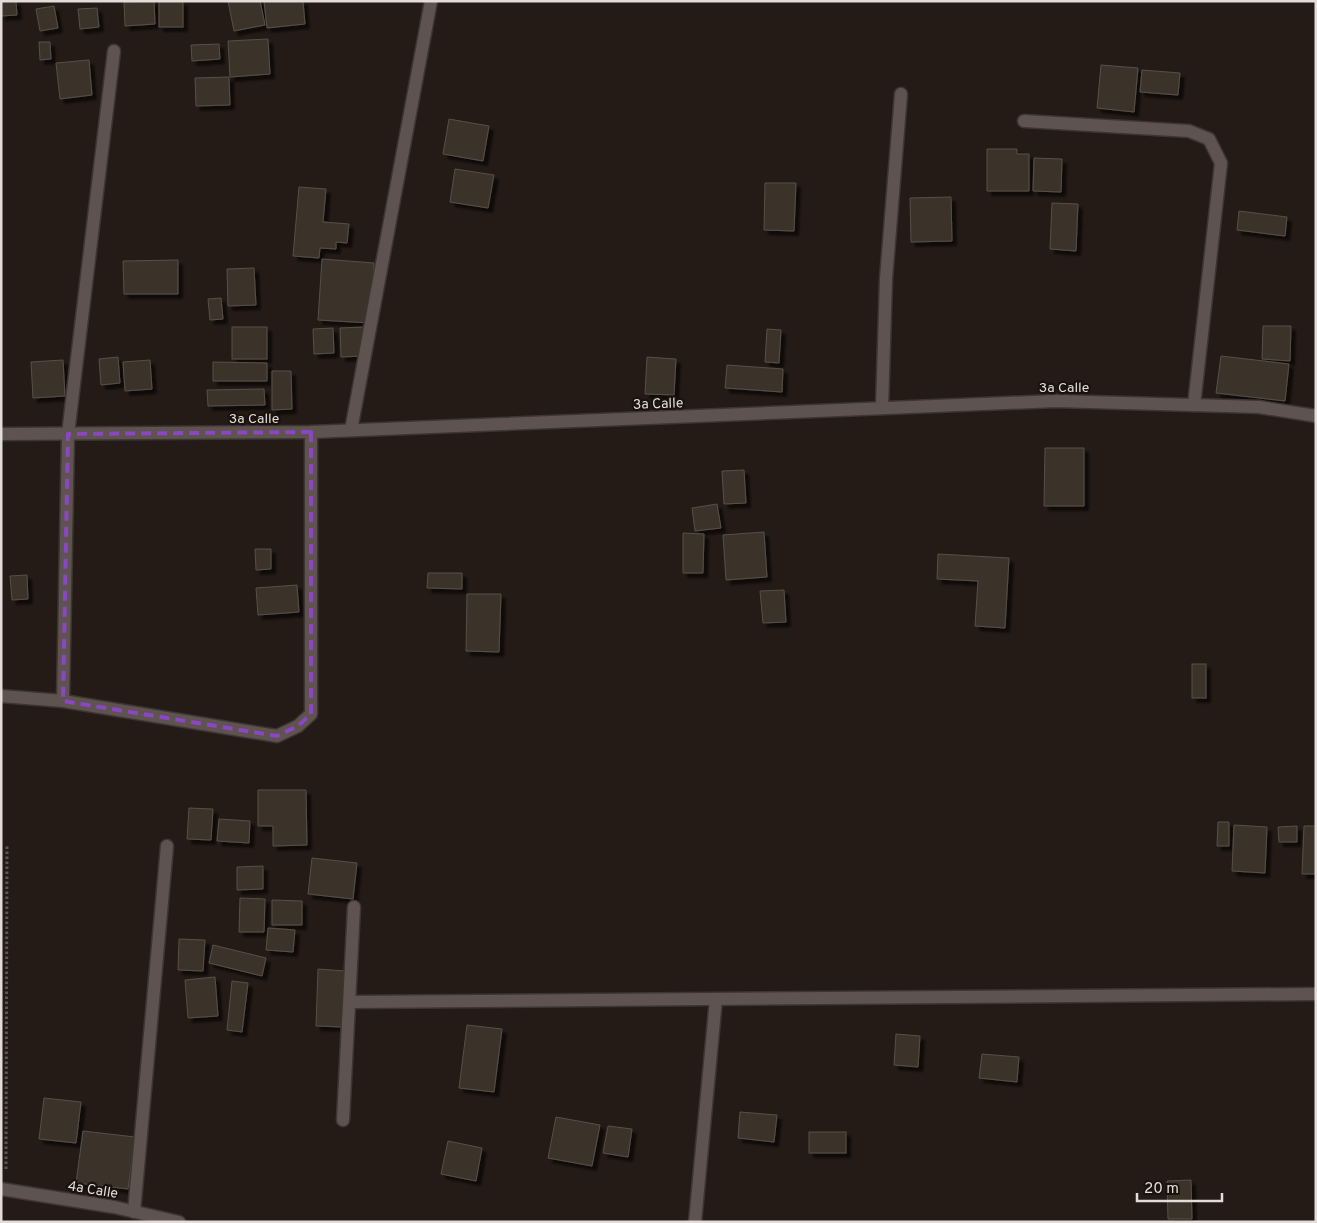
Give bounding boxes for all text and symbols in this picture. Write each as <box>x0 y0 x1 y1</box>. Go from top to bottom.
street label: 3a Calle <box>1039 380 1089 397</box>
street label: 3a Calle <box>633 395 684 414</box>
street label: 3a Calle <box>229 411 279 428</box>
scale bar <box>1137 1170 1222 1202</box>
street label: 4a Calle <box>66 1178 119 1203</box>
text: 20 m <box>1144 1180 1179 1199</box>

